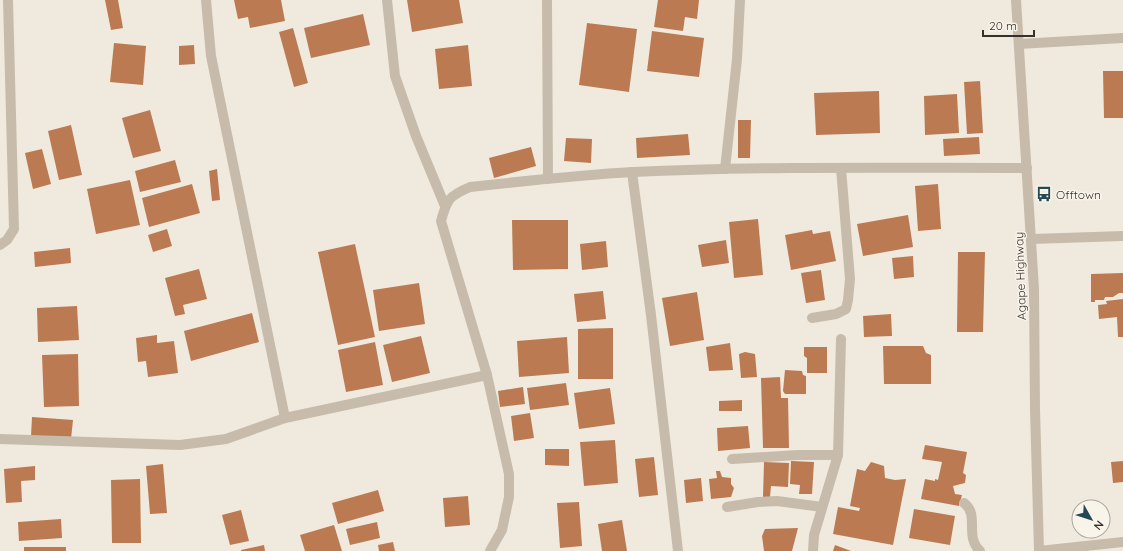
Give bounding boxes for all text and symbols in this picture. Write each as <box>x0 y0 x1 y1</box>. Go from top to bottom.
scale bar <box>983 12 1034 38</box>
text: 20 m <box>989 18 1017 33</box>
bus stop icon: Offtown <box>1035 185 1053 203</box>
place label: Offtown <box>1056 187 1101 202</box>
street label: Agape Highway <box>1011 232 1029 320</box>
north arrow <box>1071 499 1111 539</box>
text: N <box>1091 518 1107 533</box>

